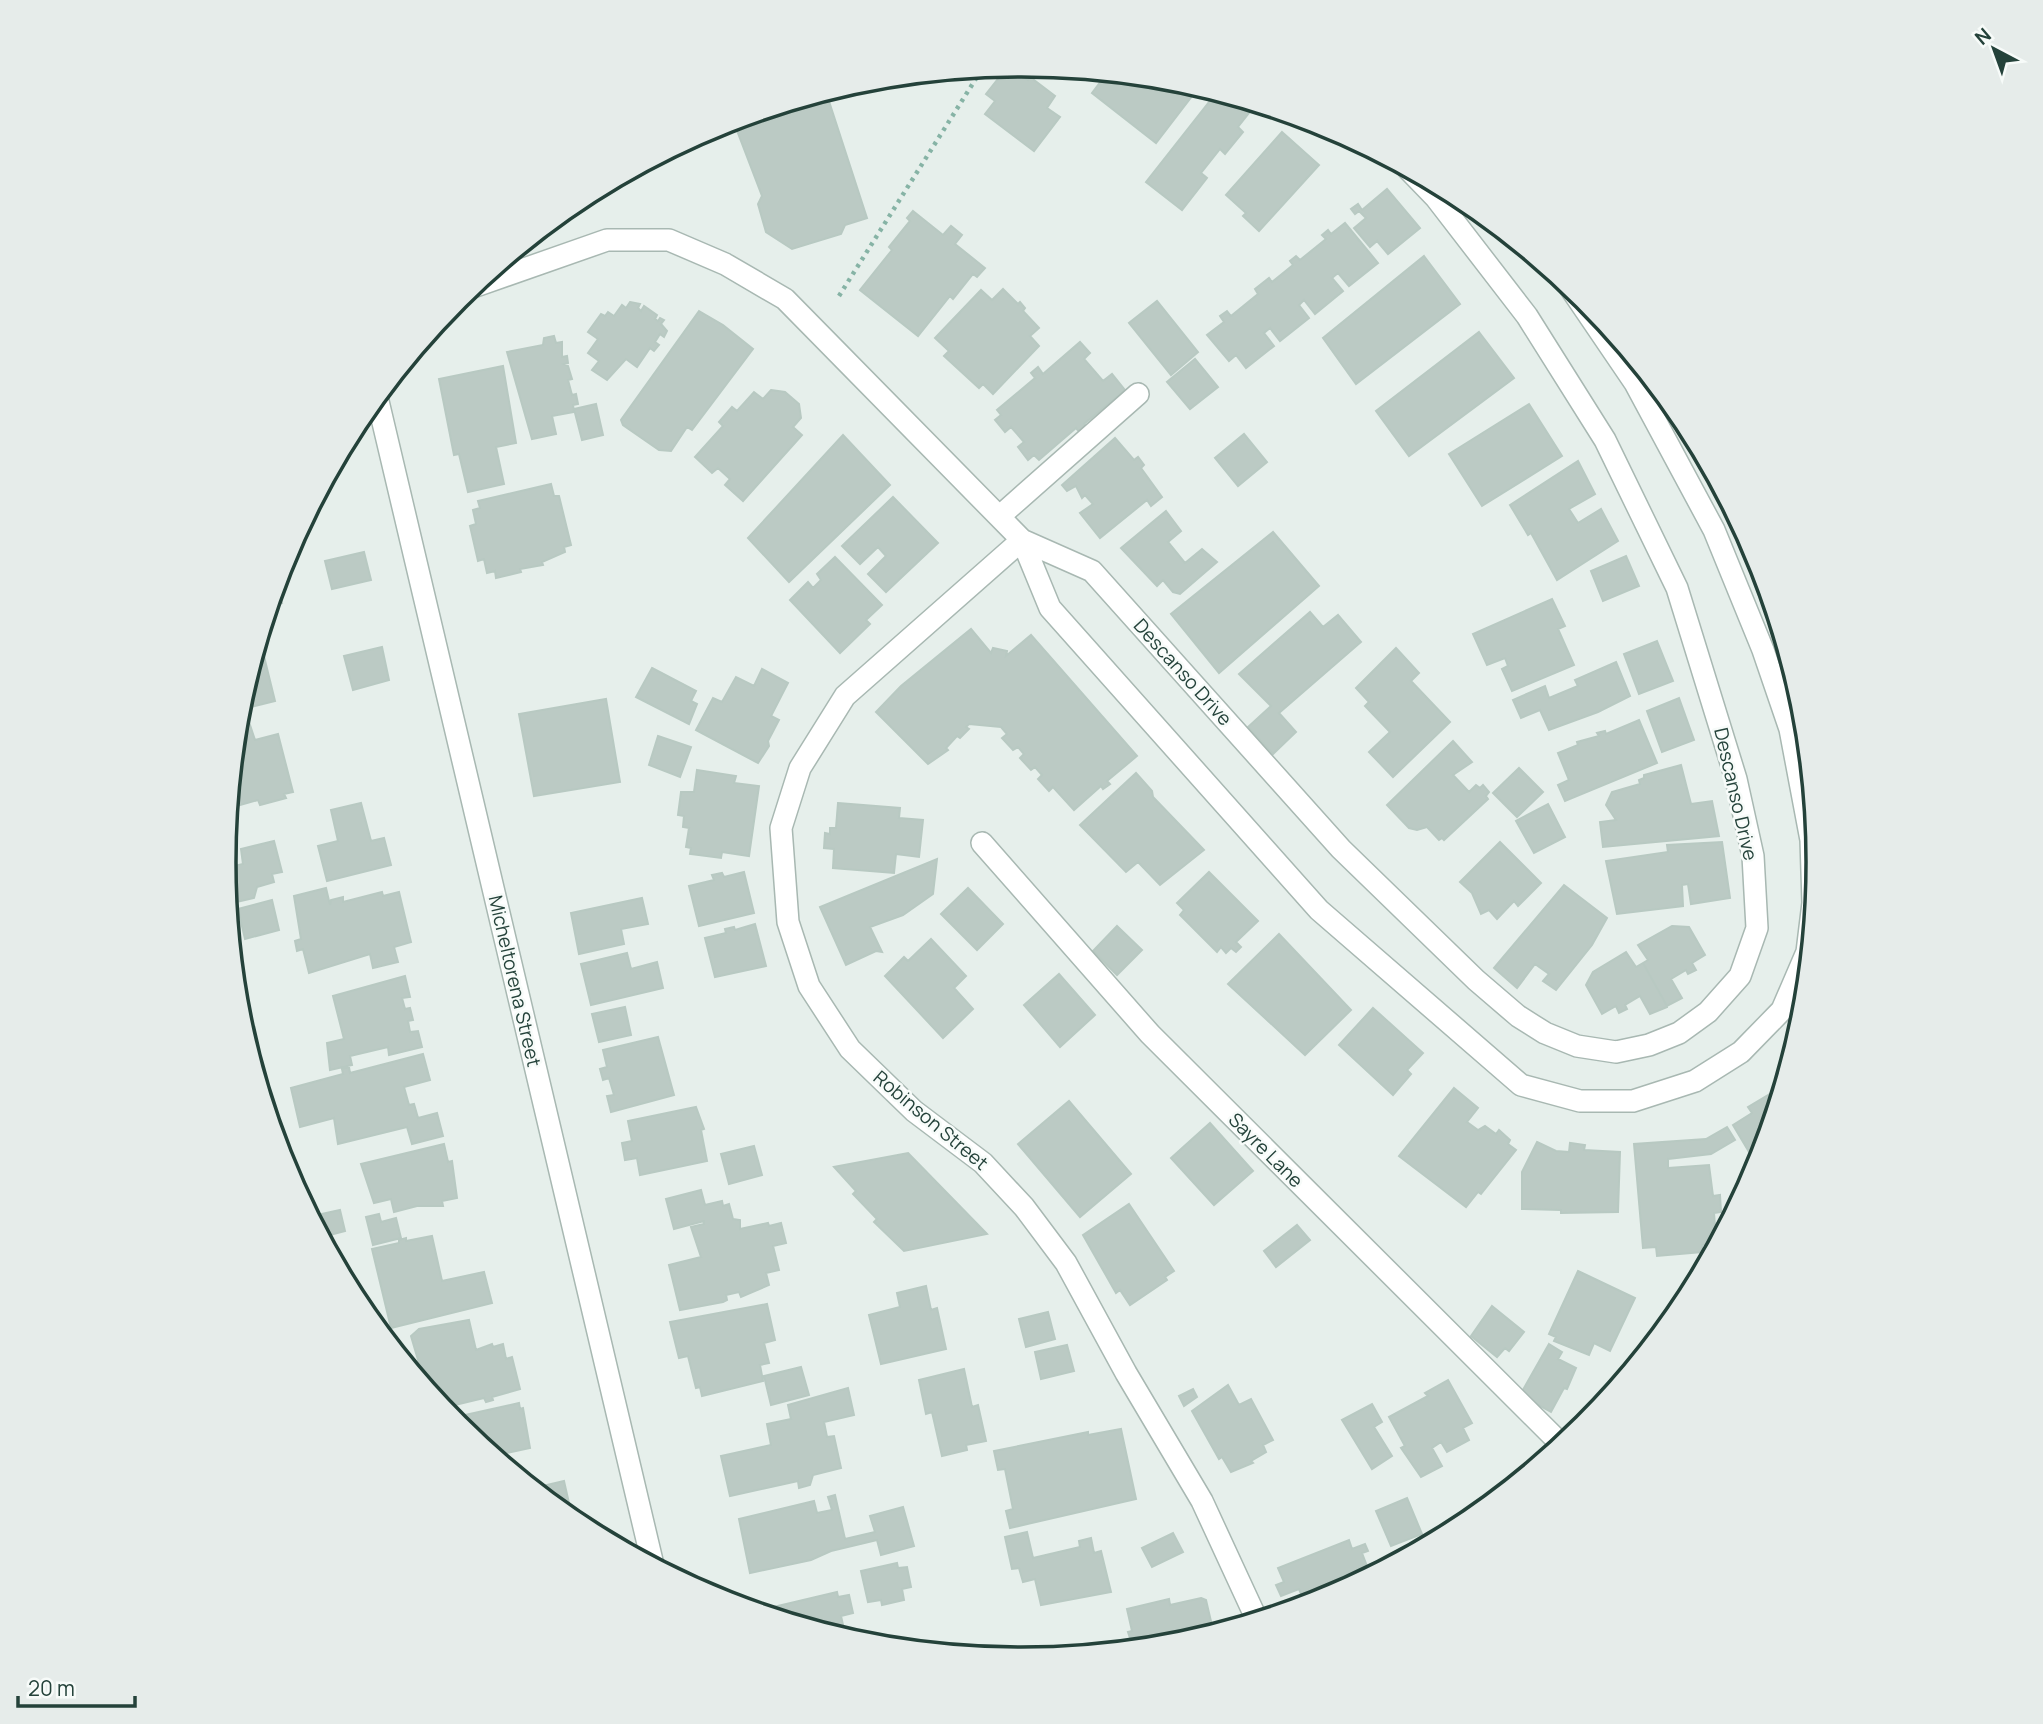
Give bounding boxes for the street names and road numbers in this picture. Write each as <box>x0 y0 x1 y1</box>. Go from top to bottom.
street label: Descanso Drive <box>1128 613 1238 731</box>
street label: Descanso Drive <box>1708 725 1764 863</box>
street label: Micheltorena Street <box>483 893 547 1069</box>
street label: Robinson Street <box>868 1064 994 1176</box>
street label: Sayre Lane <box>1223 1107 1309 1193</box>

